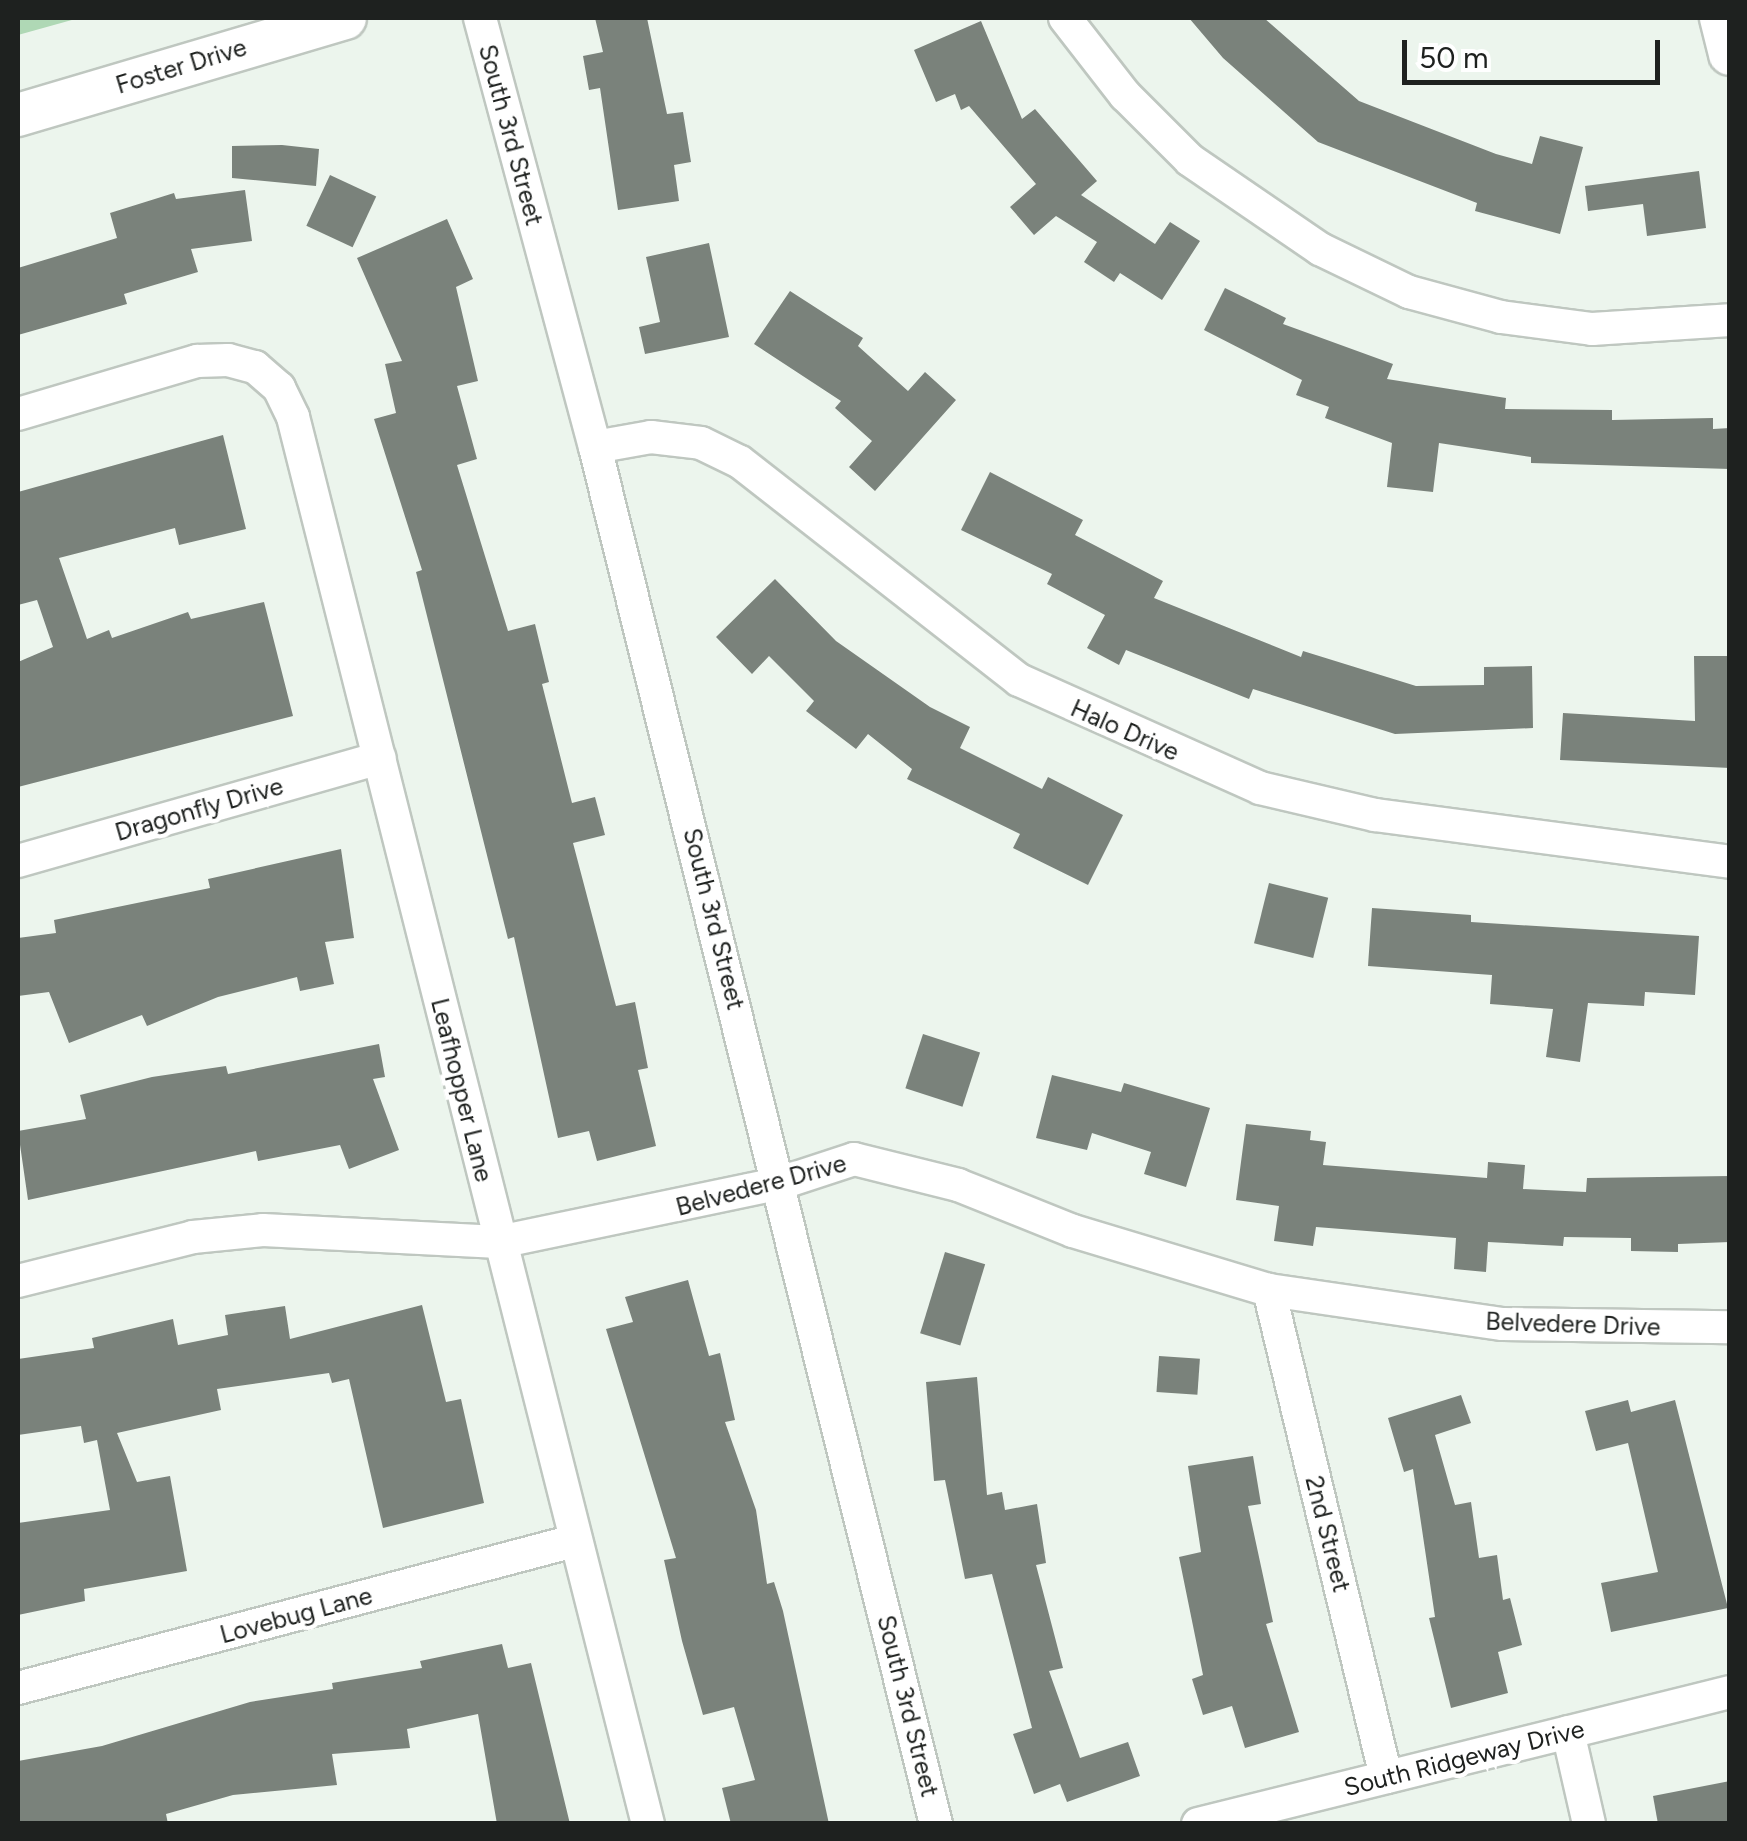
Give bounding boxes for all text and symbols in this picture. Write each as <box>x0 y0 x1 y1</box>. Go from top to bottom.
scale bar <box>1407 20 1664 82</box>
street label: Foster Drive <box>112 32 250 100</box>
text: 50 m <box>1419 39 1488 76</box>
street label: South 3rd Street <box>472 41 550 229</box>
street label: Halo Drive <box>1066 693 1184 767</box>
street label: Dragonfly Drive <box>112 771 286 847</box>
street label: South 3rd Street <box>677 825 751 1013</box>
street label: Leafhopper Lane <box>425 995 499 1185</box>
street label: Belvedere Drive <box>673 1148 849 1222</box>
street label: Belvedere Drive <box>1485 1306 1661 1342</box>
street label: 2nd Street <box>1299 1473 1357 1595</box>
street label: Lovebug Lane <box>217 1580 375 1650</box>
street label: South 3rd Street <box>871 1612 945 1800</box>
street label: South Ridgeway Drive <box>1341 1714 1587 1802</box>

